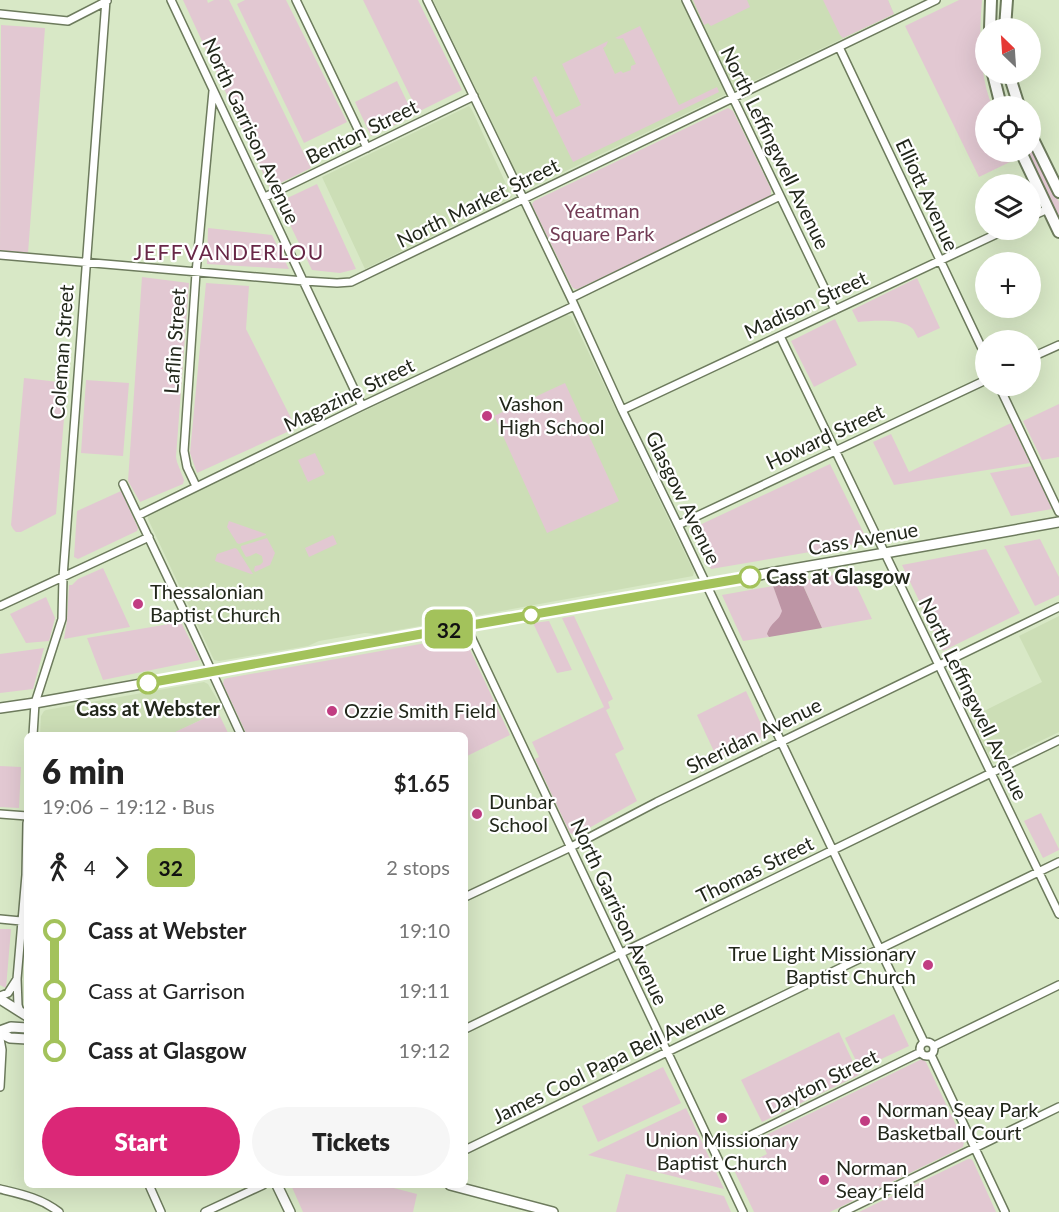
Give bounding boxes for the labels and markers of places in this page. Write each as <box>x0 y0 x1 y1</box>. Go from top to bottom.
place label: Vashon High School <box>499 391 605 438</box>
marker: Vashon High School <box>480 409 494 423</box>
place label: Cass at Glasgow <box>766 564 910 588</box>
marker: Cass at Glasgow <box>739 566 761 588</box>
place label: Thessalonian Baptist Church <box>150 579 280 626</box>
marker: Thessalonian Baptist Church <box>131 597 145 611</box>
unlabelled marker <box>522 606 540 624</box>
marker: Cass at Webster <box>137 672 159 694</box>
place label: Cass at Webster <box>76 696 221 720</box>
place label: Ozzie Smith Field <box>344 698 496 722</box>
marker: Ozzie Smith Field <box>325 704 339 718</box>
place label: Dunbar School <box>489 789 555 836</box>
marker: Dunbar School <box>470 807 484 821</box>
place label: True Light Missionary Baptist Church <box>728 941 917 988</box>
marker: True Light Missionary Baptist Church <box>921 958 935 972</box>
place label: Norman Seay Park Basketball Court <box>877 1097 1039 1144</box>
marker: Union Missionary Baptist Church <box>715 1111 729 1125</box>
marker: Norman Seay Park Basketball Court <box>858 1114 872 1128</box>
place label: Union Missionary Baptist Church <box>645 1127 799 1174</box>
place label: Norman Seay Field <box>836 1155 925 1202</box>
marker: Norman Seay Field <box>817 1173 831 1187</box>

